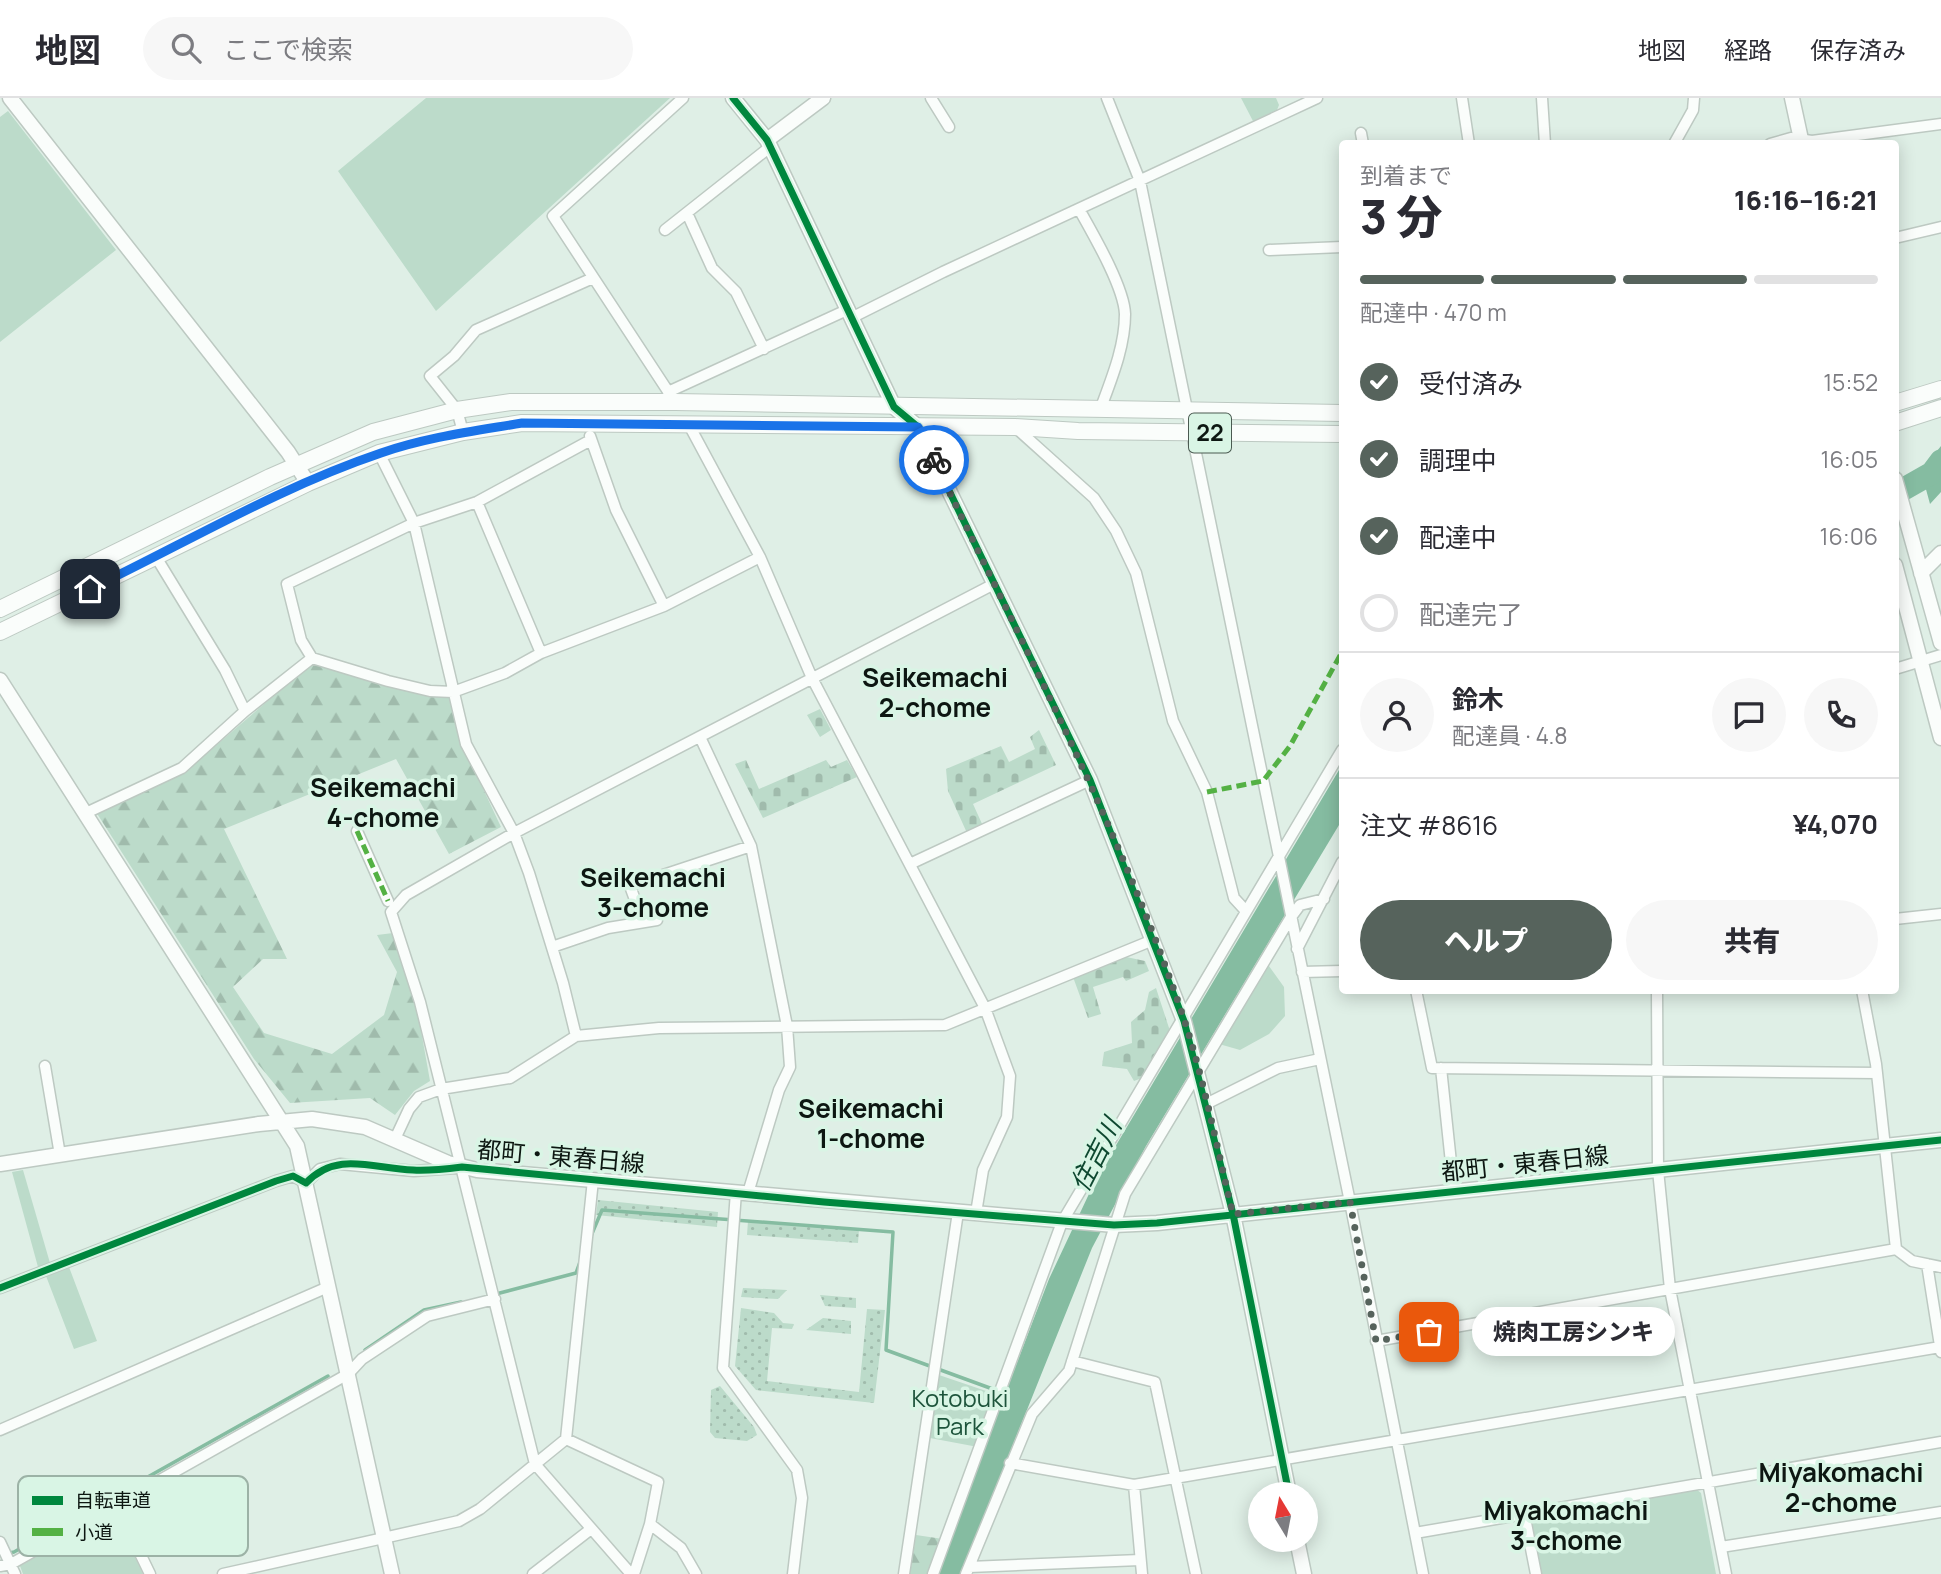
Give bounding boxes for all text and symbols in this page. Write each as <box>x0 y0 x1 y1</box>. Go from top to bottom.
search box <box>143 17 633 80</box>
text: 地図 <box>35 27 101 72</box>
icon: search <box>167 29 205 67</box>
text: ここで検索 <box>223 31 353 67</box>
text: 地図 <box>1638 33 1686 66</box>
text: 経路 <box>1724 33 1772 66</box>
text: 保存済み <box>1810 33 1906 66</box>
text: 到着まで <box>1360 159 1452 191</box>
text: 16:16–16:21 <box>1734 182 1878 218</box>
text: 3 分 <box>1360 185 1442 248</box>
text: 配達中 · 470 m <box>1360 296 1507 328</box>
icon: check <box>1360 363 1398 401</box>
text: 受付済み <box>1419 365 1523 401</box>
text: 15:52 <box>1823 366 1878 398</box>
road number: 22 <box>1189 414 1231 452</box>
courier <box>899 425 969 495</box>
icon: check <box>1360 440 1398 478</box>
icon: bike <box>915 441 953 479</box>
text: 調理中 <box>1419 442 1497 478</box>
text: 16:05 <box>1821 443 1878 475</box>
icon: check <box>1360 517 1398 555</box>
text: 配達中 <box>1419 519 1497 555</box>
text: 16:06 <box>1820 520 1878 552</box>
pin <box>60 559 120 619</box>
icon: home <box>71 570 109 608</box>
text: 配達完了 <box>1419 596 1523 632</box>
district label: Seikemachi 2-chome <box>862 659 1008 725</box>
button: person <box>1360 678 1434 752</box>
button: chat <box>1712 678 1786 752</box>
button: phone <box>1804 678 1878 752</box>
text: 鈴木 <box>1452 681 1504 717</box>
text: 配達員 · 4.8 <box>1452 719 1568 751</box>
district label: Seikemachi 4-chome <box>310 769 456 835</box>
text: ¥4,070 <box>1793 806 1878 842</box>
text: 注文 #8616 <box>1360 807 1498 843</box>
district label: Seikemachi 3-chome <box>580 859 726 925</box>
button: ヘルプ <box>1360 900 1612 980</box>
button: 共有 <box>1626 900 1878 980</box>
district label: Seikemachi 1-chome <box>798 1090 944 1156</box>
water label: 住吉川 <box>1061 1109 1130 1197</box>
street label: 都町・東春日線 <box>476 1132 646 1179</box>
street label: 都町・東春日線 <box>1440 1137 1610 1188</box>
pin <box>1399 1302 1459 1362</box>
callout: 焼肉工房シンキ <box>1471 1308 1674 1356</box>
icon: bag <box>1410 1313 1448 1351</box>
text: 焼肉工房シンキ <box>1493 1315 1654 1347</box>
park label: Kotobuki Park <box>912 1381 1008 1442</box>
district label: Miyakomachi 2-chome <box>1758 1454 1924 1520</box>
legend <box>18 1476 248 1556</box>
north arrow <box>1248 1482 1318 1552</box>
map controls <box>1248 1482 1318 1552</box>
text: 自転車道 <box>75 1487 151 1513</box>
district label: Miyakomachi 3-chome <box>1483 1492 1649 1558</box>
text: 小道 <box>75 1519 113 1545</box>

